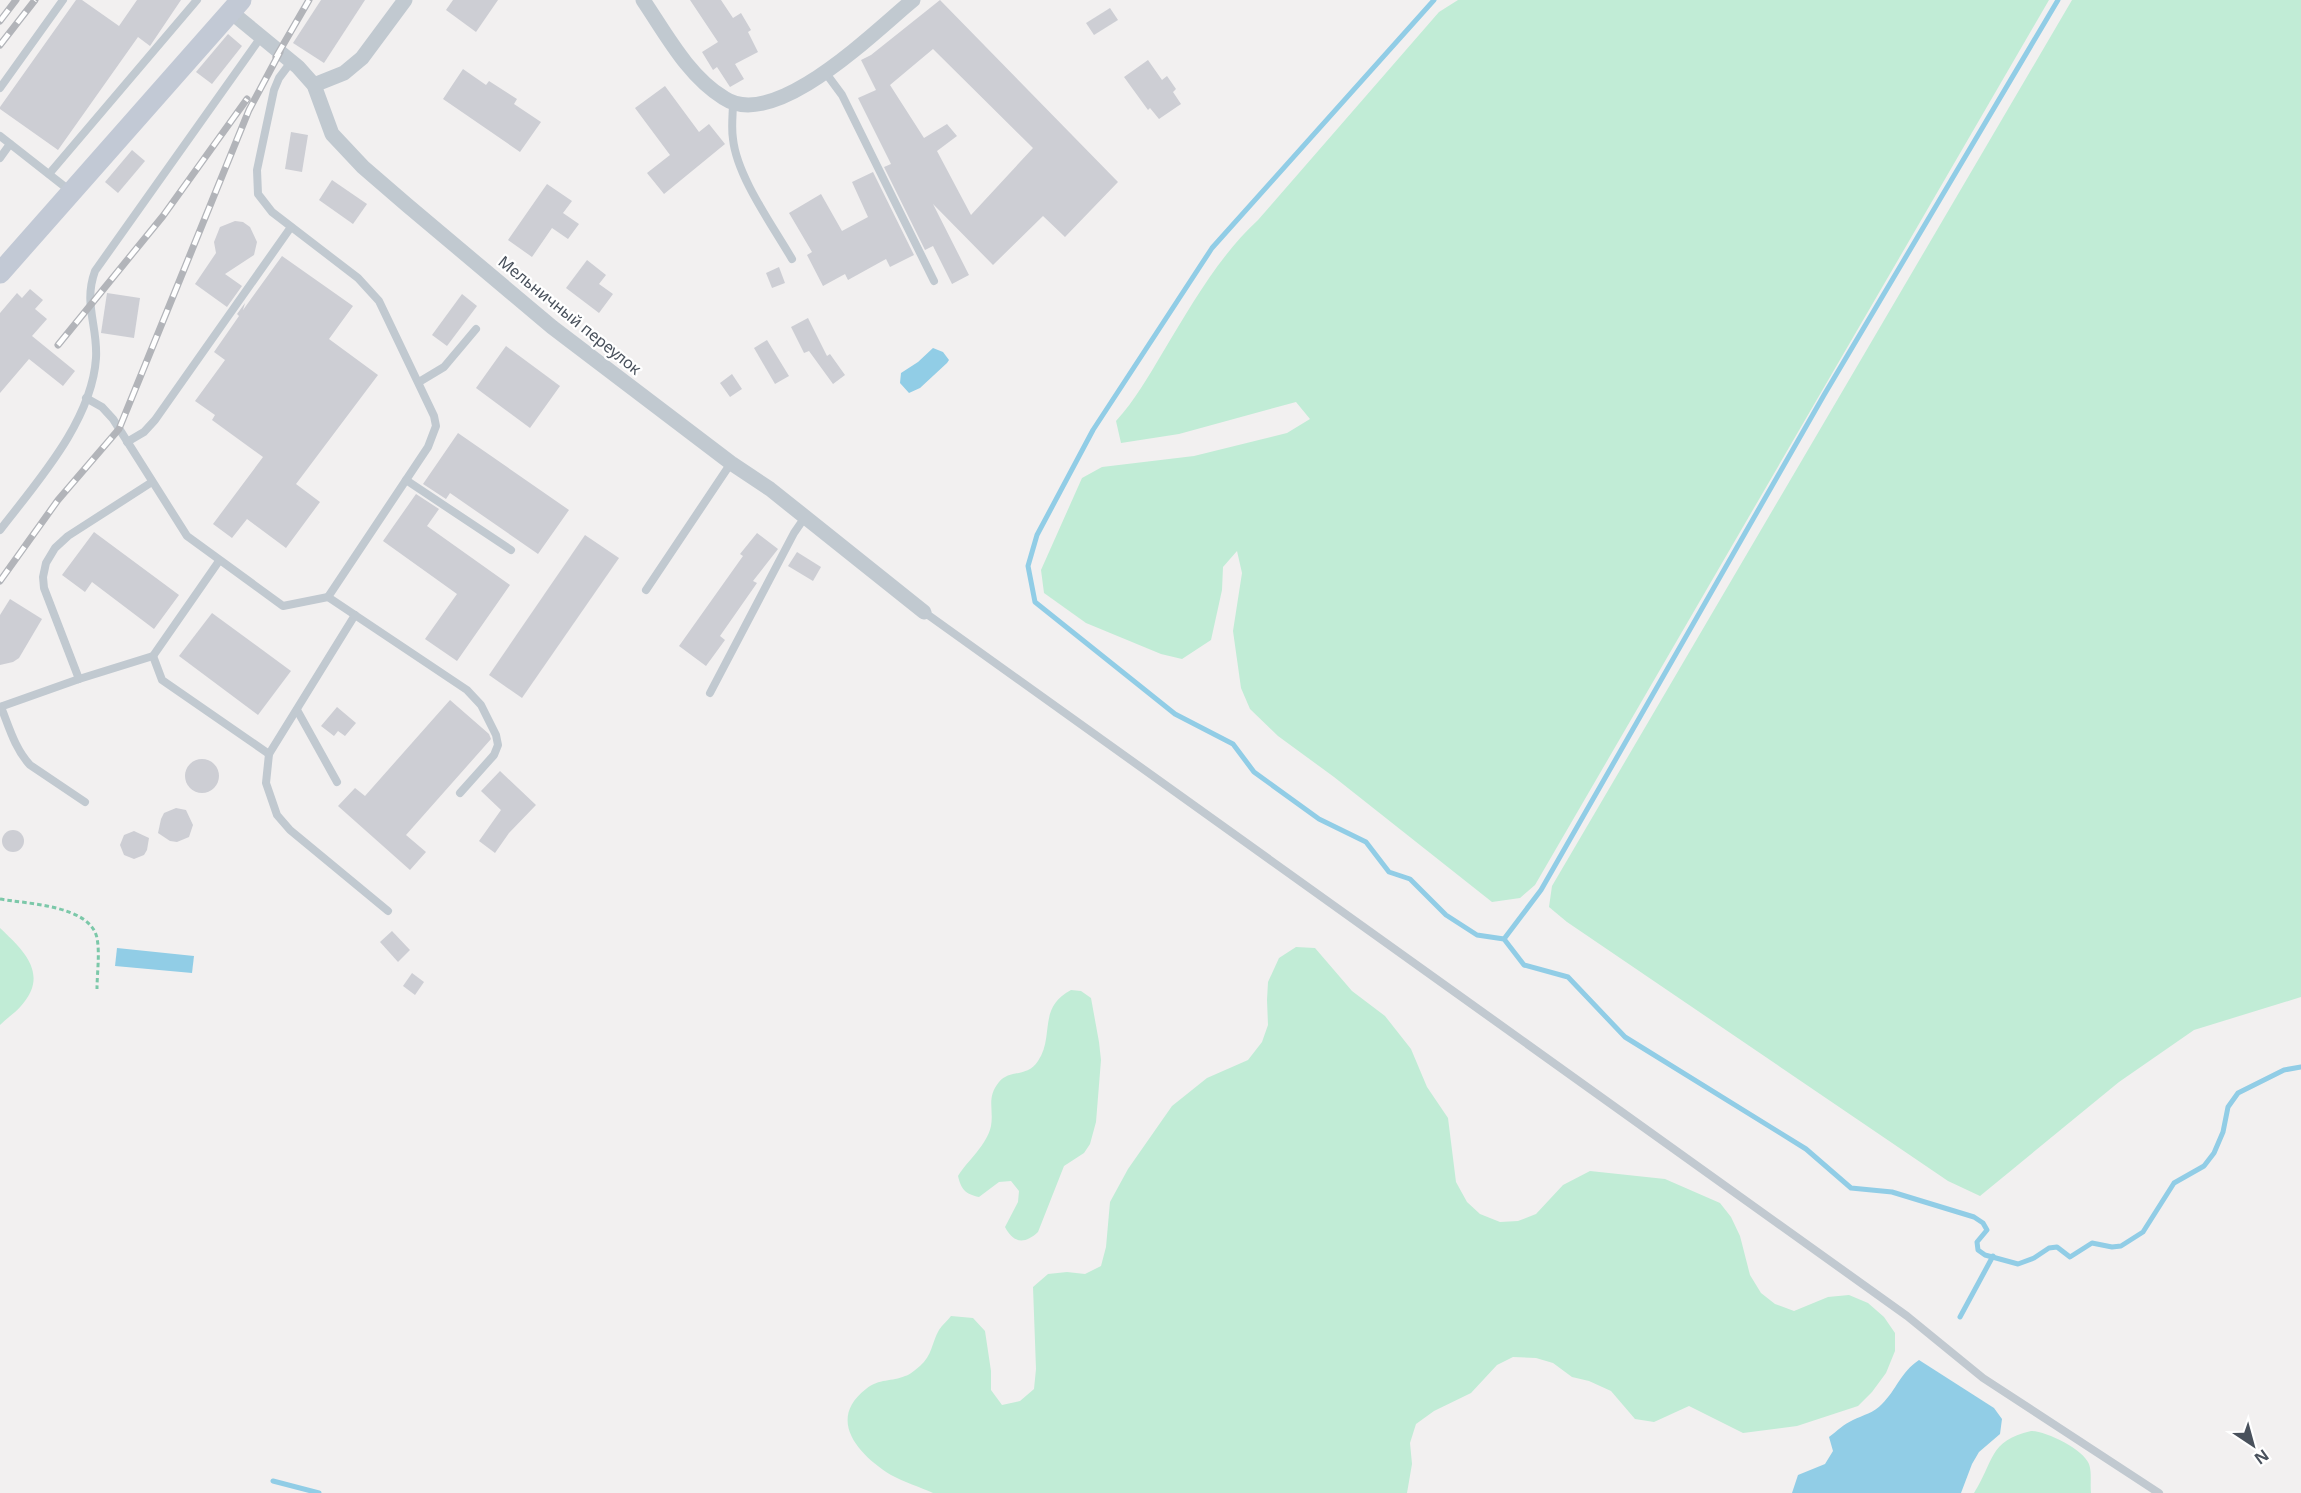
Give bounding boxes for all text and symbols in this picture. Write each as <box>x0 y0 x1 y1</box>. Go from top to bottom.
street label: Мельничный переулок <box>494 250 646 380</box>
north arrow <box>2223 1415 2283 1475</box>
text: N <box>2250 1444 2274 1470</box>

